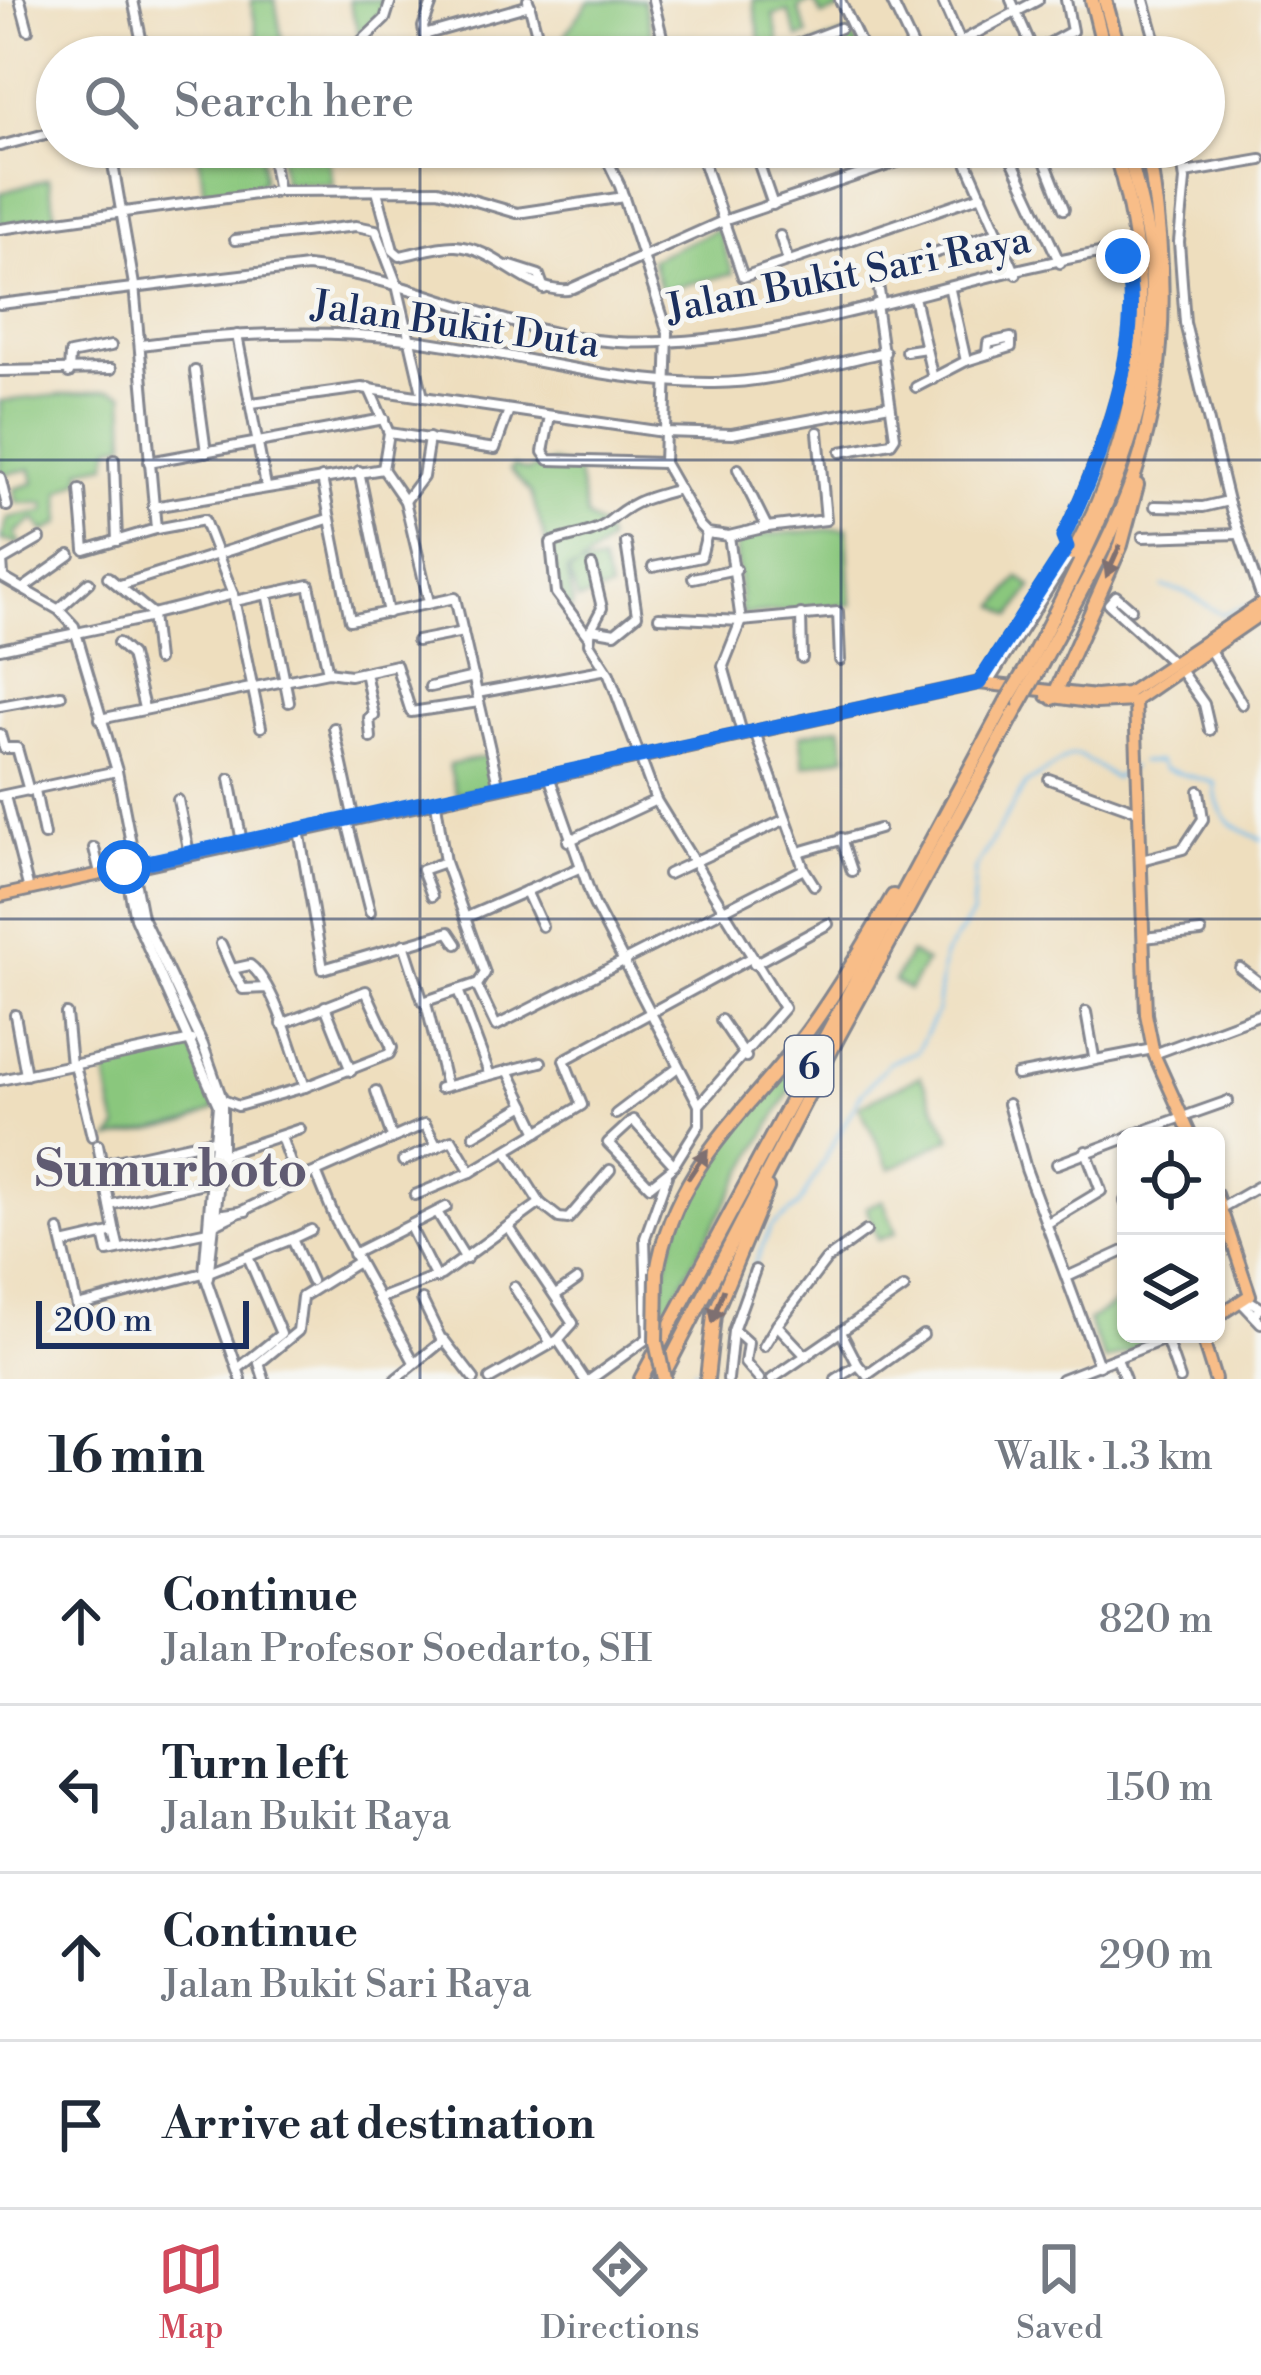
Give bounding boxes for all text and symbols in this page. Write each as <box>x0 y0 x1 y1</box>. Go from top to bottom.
search box <box>36 36 1225 168</box>
icon: search <box>78 69 144 135</box>
text: Search here <box>174 74 414 131</box>
street label: Jalan Bukit Sari Raya <box>660 216 1035 335</box>
route end <box>1096 229 1150 283</box>
street label: Jalan Bukit Duta <box>307 281 603 370</box>
one-way arrow <box>1103 544 1123 579</box>
route start <box>97 840 151 894</box>
road number: 6 <box>785 1036 833 1096</box>
map controls <box>1117 1127 1225 1343</box>
button: locate <box>1117 1127 1225 1235</box>
district label: Sumurboto <box>34 1139 308 1203</box>
one-way arrow <box>686 1147 708 1180</box>
button: layers <box>1117 1235 1225 1343</box>
one-way arrow <box>708 1288 726 1324</box>
scale bar <box>36 1295 249 1348</box>
text: 200 m <box>54 1301 152 1342</box>
text: 16 min <box>48 1425 205 1489</box>
text: Walk · 1.3 km <box>996 1433 1213 1482</box>
text: Continue <box>162 1568 358 1625</box>
icon: ahead <box>48 1588 114 1654</box>
text: 820 m <box>1099 1596 1213 1645</box>
text: Jalan Profesor Soedarto, SH <box>162 1625 652 1674</box>
text: Turn left <box>162 1736 348 1793</box>
icon: left <box>48 1756 114 1822</box>
text: 150 m <box>1107 1764 1213 1813</box>
text: Jalan Bukit Raya <box>162 1793 451 1842</box>
text: Continue <box>162 1904 358 1961</box>
icon: ahead <box>48 1924 114 1990</box>
text: 290 m <box>1099 1932 1213 1981</box>
text: Jalan Bukit Sari Raya <box>162 1961 532 2010</box>
icon: arrive <box>48 2092 114 2158</box>
text: Arrive at destination <box>162 2096 595 2153</box>
tab: Map <box>158 2236 224 2349</box>
tab: Directions <box>541 2236 700 2349</box>
tab: Saved <box>1016 2236 1103 2349</box>

